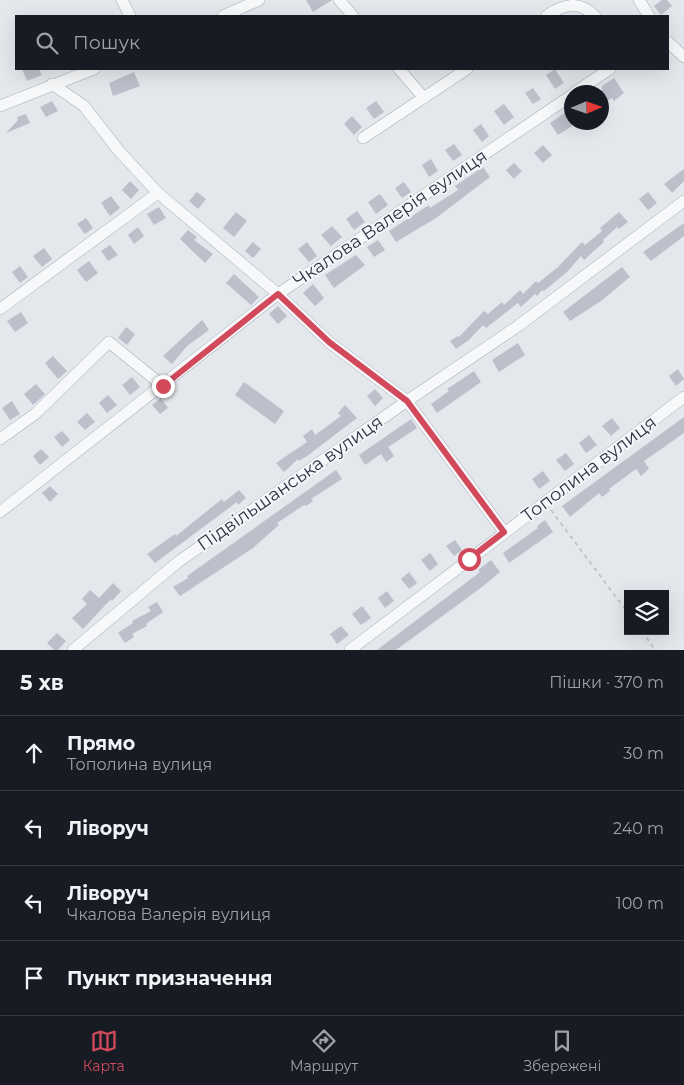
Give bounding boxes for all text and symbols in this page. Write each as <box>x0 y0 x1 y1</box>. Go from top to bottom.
search box <box>15 15 669 70</box>
icon: search <box>33 29 61 57</box>
text: Пошук <box>73 31 140 54</box>
north arrow <box>564 85 609 130</box>
street label: Чкалова Валерія вулиця <box>289 145 491 291</box>
route end <box>152 375 175 398</box>
street label: Підвільшанська вулиця <box>193 410 387 556</box>
street label: Тополина вулиця <box>517 411 661 527</box>
route start <box>458 548 481 571</box>
map controls <box>624 590 669 635</box>
button: layers <box>624 590 669 635</box>
text: 5 хв <box>20 670 64 695</box>
text: Пішки · 370 m <box>549 673 664 692</box>
text: Прямо <box>67 732 135 755</box>
icon: ahead <box>20 739 48 767</box>
text: 30 m <box>623 744 664 763</box>
text: Тополина вулиця <box>67 755 212 774</box>
icon: left <box>20 814 48 842</box>
text: Ліворуч <box>67 817 149 840</box>
text: 240 m <box>613 819 664 838</box>
text: Ліворуч <box>67 882 149 905</box>
icon: left <box>20 889 48 917</box>
text: 100 m <box>616 894 664 913</box>
text: Чкалова Валерія вулиця <box>67 905 271 924</box>
icon: arrive <box>20 964 48 992</box>
text: Пункт призначення <box>67 967 273 990</box>
tab: Карта <box>83 1027 125 1075</box>
tab: Маршрут <box>290 1027 358 1075</box>
tab: Збережені <box>523 1027 601 1075</box>

